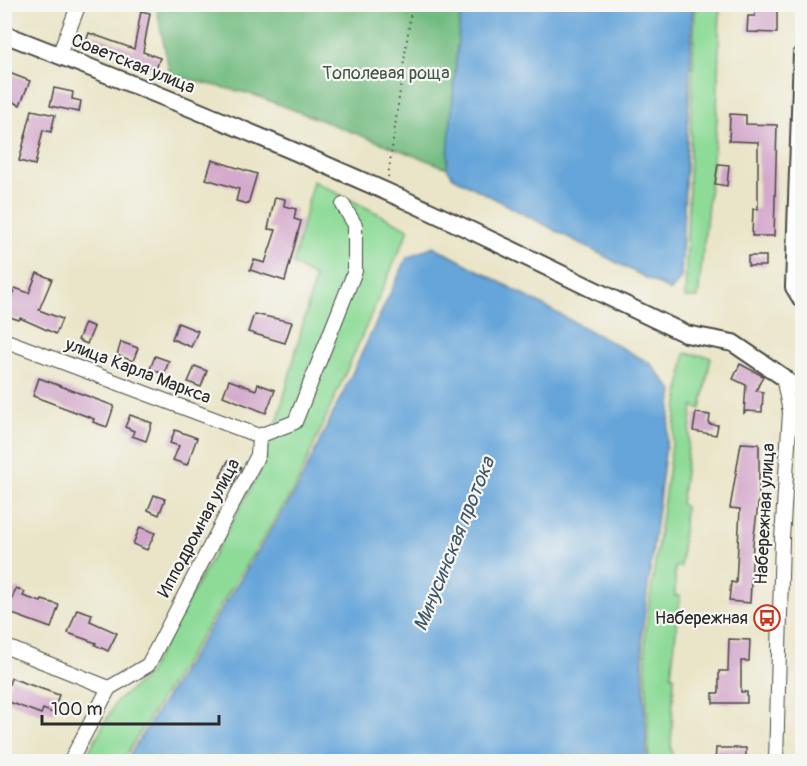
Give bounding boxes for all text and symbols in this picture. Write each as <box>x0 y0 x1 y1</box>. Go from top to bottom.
street label: Советская улица <box>68 29 198 99</box>
park label: Тополевая роща <box>322 62 450 85</box>
street label: улица Карла Маркса <box>61 332 214 409</box>
street label: Набережная улица <box>750 443 780 585</box>
water label: Минусинская протока <box>408 452 501 635</box>
street label: Ипподромная улица <box>153 455 245 601</box>
bus stop icon: Набережная <box>752 603 782 633</box>
place label: Набережная <box>655 607 748 630</box>
scale bar <box>42 688 219 726</box>
text: 100 m <box>51 698 103 721</box>

